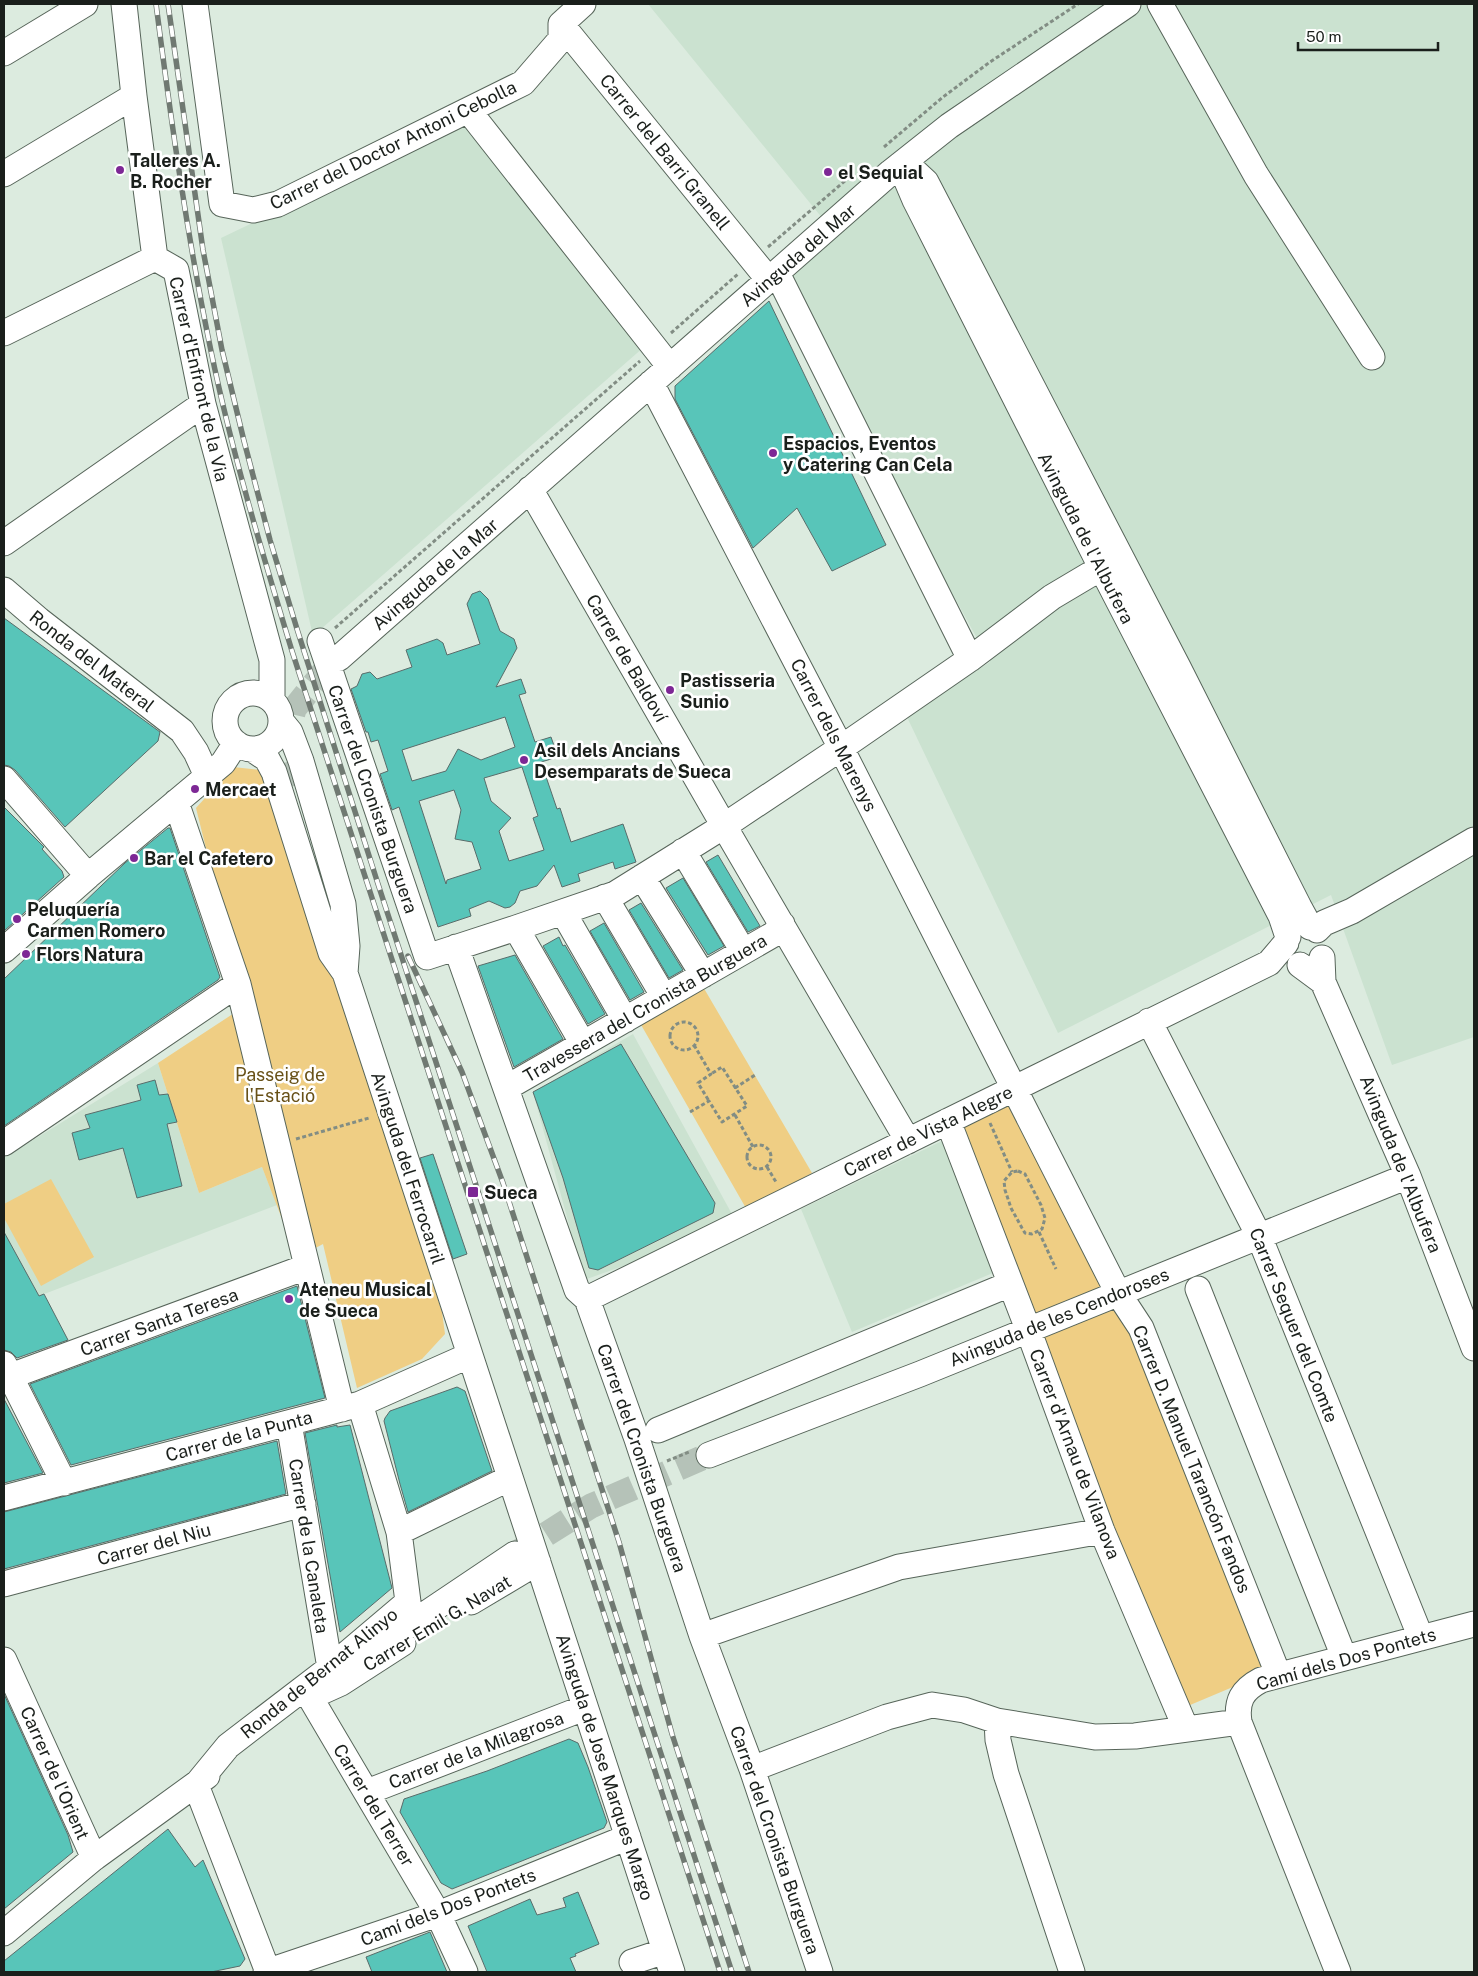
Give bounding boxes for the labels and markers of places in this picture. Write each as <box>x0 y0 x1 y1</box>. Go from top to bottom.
place label: Talleres A. B. Rocher <box>130 150 221 192</box>
place label: el Sequial <box>838 162 924 183</box>
marker: Talleres A. B. Rocher <box>114 164 126 176</box>
marker: el Sequial <box>822 166 834 178</box>
place label: Espacios, Eventos y Catering Can Cela <box>783 433 952 475</box>
marker: Espacios, Eventos y Catering Can Cela <box>767 447 779 459</box>
place label: Pastisseria Sunio <box>680 670 775 712</box>
marker: Pastisseria Sunio <box>664 684 676 696</box>
place label: Asil dels Ancians Desemparats de Sueca <box>534 740 731 782</box>
marker: Asil dels Ancians Desemparats de Sueca <box>518 754 530 766</box>
place label: Mercaet <box>205 779 277 800</box>
marker: Mercaet <box>189 783 201 795</box>
place label: Bar el Cafetero <box>144 848 273 869</box>
marker: Bar el Cafetero <box>128 852 140 864</box>
place label: Peluquería Carmen Romero <box>27 899 165 941</box>
marker: Peluquería Carmen Romero <box>11 913 23 925</box>
place label: Flors Natura <box>36 944 143 965</box>
marker: Flors Natura <box>20 948 32 960</box>
place label: Sueca <box>484 1182 538 1203</box>
marker: Sueca <box>466 1185 480 1199</box>
place label: Ateneu Musical de Sueca <box>299 1279 432 1321</box>
marker: Ateneu Musical de Sueca <box>283 1293 295 1305</box>

